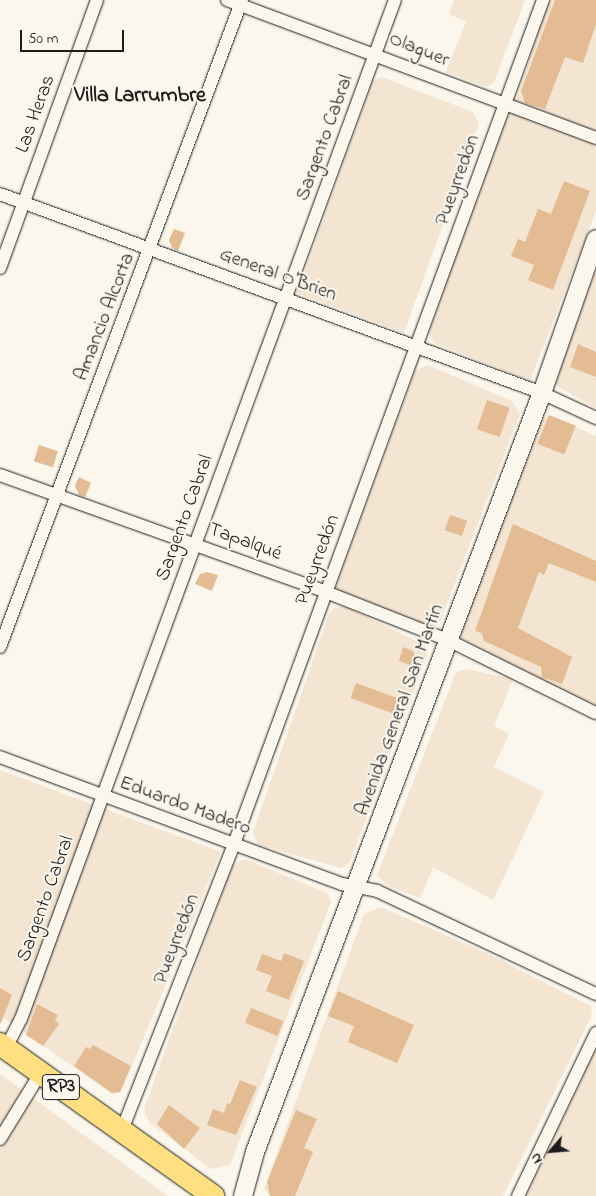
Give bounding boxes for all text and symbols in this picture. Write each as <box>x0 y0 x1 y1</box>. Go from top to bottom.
scale bar <box>22 20 126 52</box>
street label: Olaguer <box>385 27 453 73</box>
text: 50 m <box>28 28 58 50</box>
street label: Las Heras <box>11 72 61 156</box>
street label: Sargento Cabral <box>291 72 359 204</box>
district label: Villa Larrumbre <box>74 84 206 110</box>
street label: Pueyrredón <box>431 131 485 229</box>
street label: General O'Brien <box>216 243 340 307</box>
street label: Amancio Alcorta <box>70 250 140 384</box>
street label: Sargento Cabral <box>151 452 219 584</box>
street label: Pueyrredón <box>291 511 345 609</box>
street label: Tapalqué <box>205 518 285 566</box>
street label: Avenida General San Martín <box>350 601 450 819</box>
street label: Eduardo Madero <box>116 771 254 841</box>
street label: Sargento Cabral <box>12 833 80 965</box>
street label: Pueyrredón <box>149 890 205 988</box>
road number: RP3 <box>41 1070 81 1104</box>
north arrow <box>526 1126 576 1176</box>
text: N <box>526 1149 549 1167</box>

